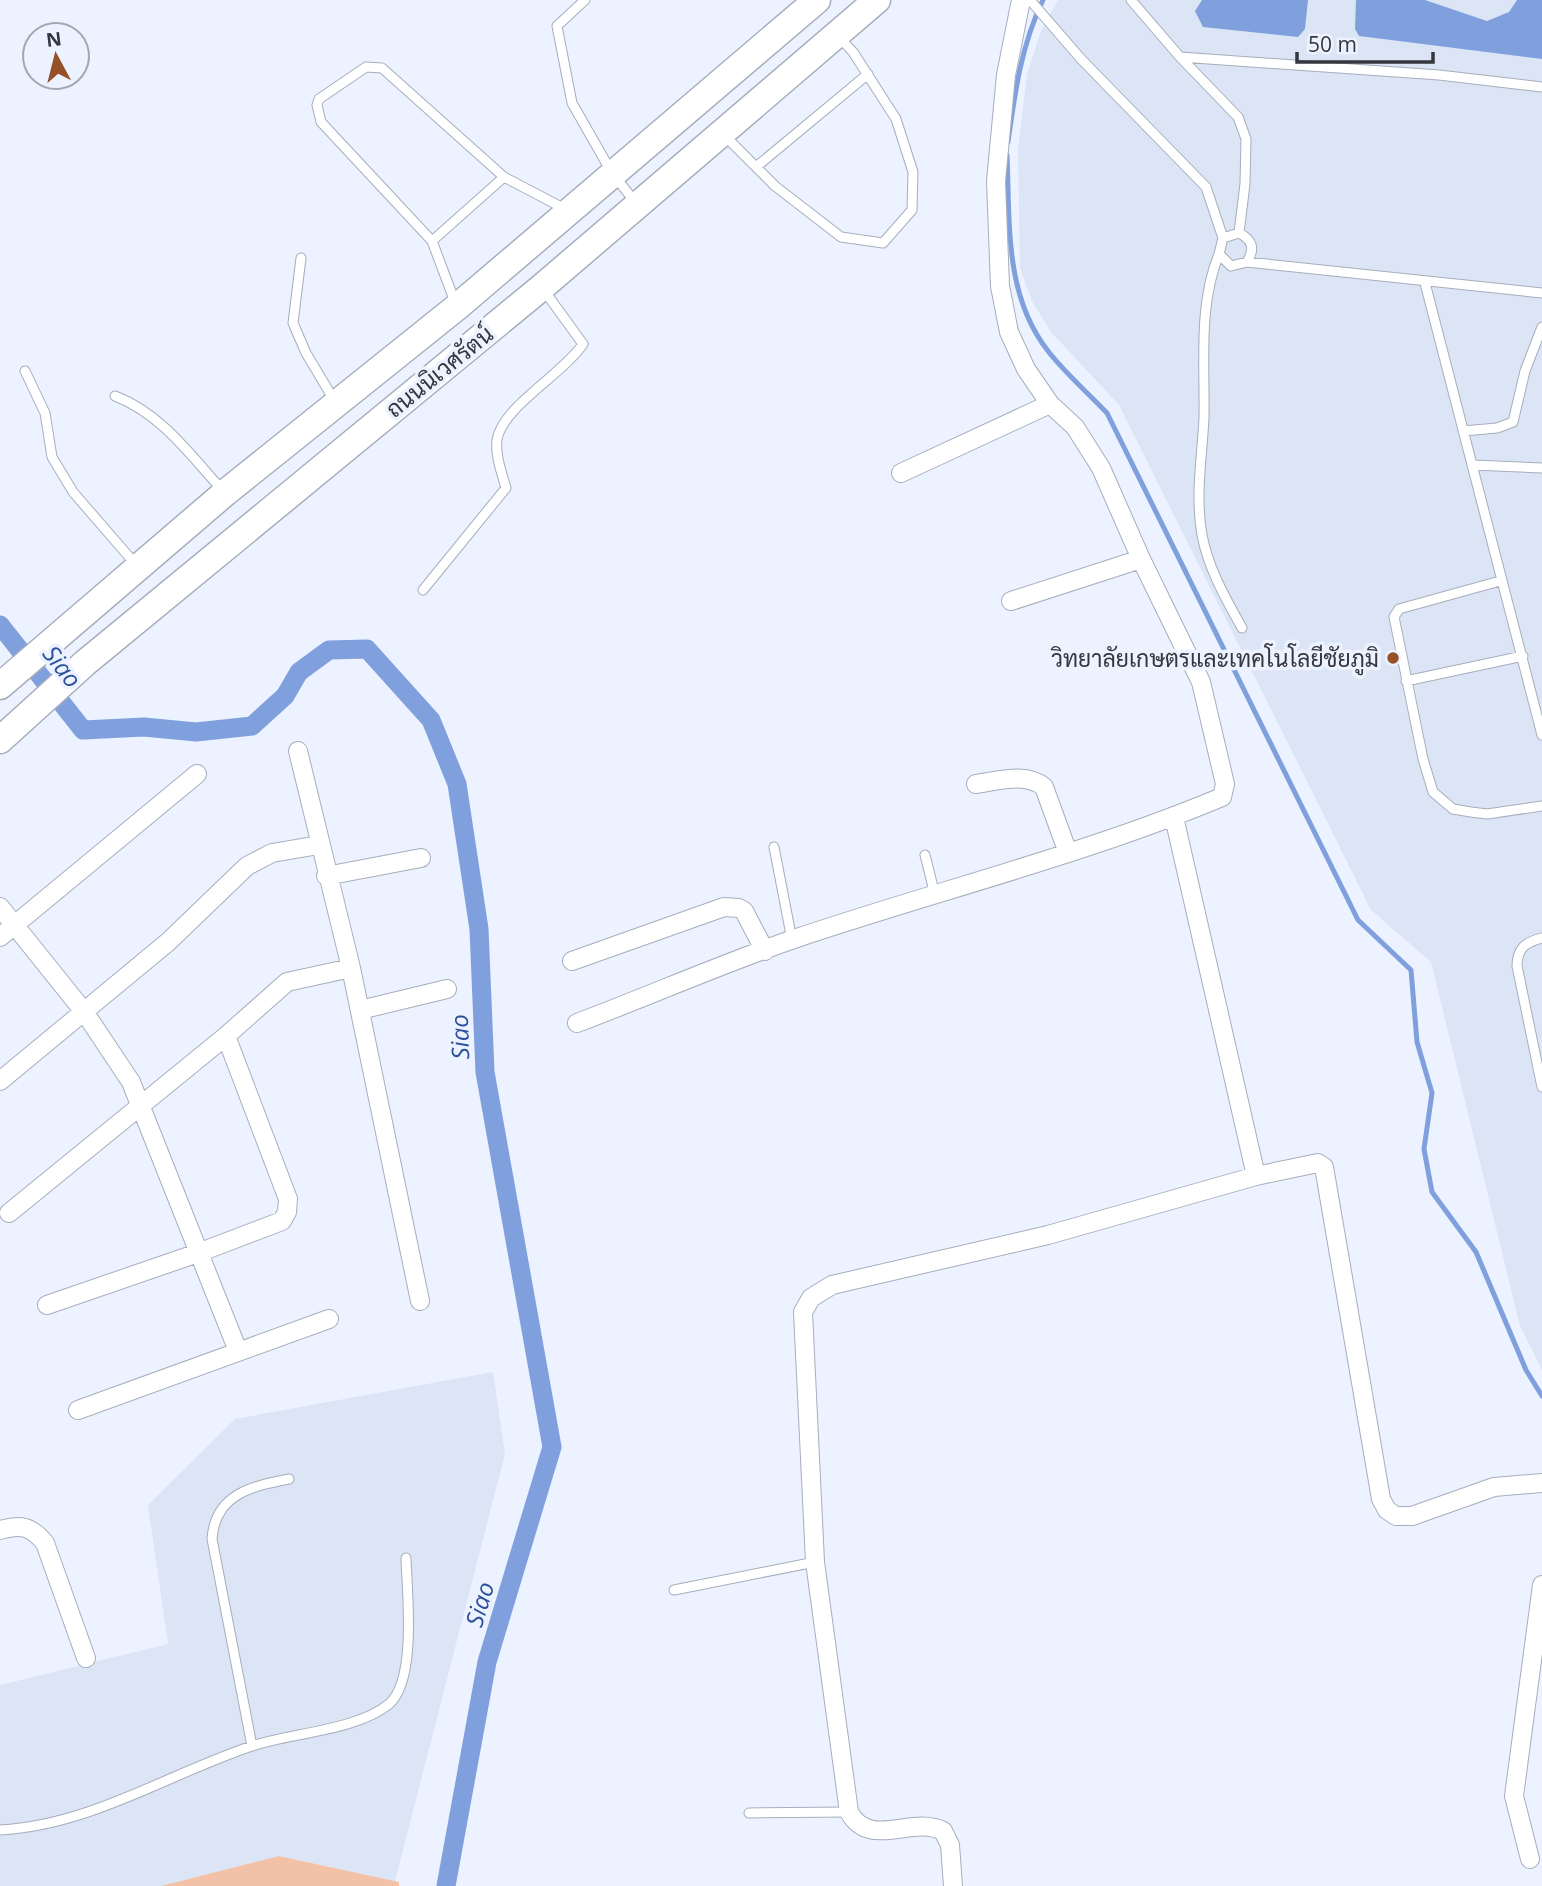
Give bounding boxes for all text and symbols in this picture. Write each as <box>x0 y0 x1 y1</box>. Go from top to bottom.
north arrow <box>21 21 91 91</box>
scale bar <box>1297 21 1434 65</box>
text: N <box>45 25 63 53</box>
text: 50 m <box>1308 30 1357 58</box>
street label: ถนนนิเวศรัตน์ <box>378 318 500 424</box>
water label: Siao <box>36 638 90 694</box>
place label: วิทยาลัยเกษตรและเทคโนโลยีชัยภูมิ <box>1050 642 1379 676</box>
marker: วิทยาลัยเกษตรและเทคโนโลยีชัยภูมิ <box>1385 650 1401 666</box>
water label: Siao <box>442 1014 476 1060</box>
water label: Siao <box>457 1578 501 1630</box>

